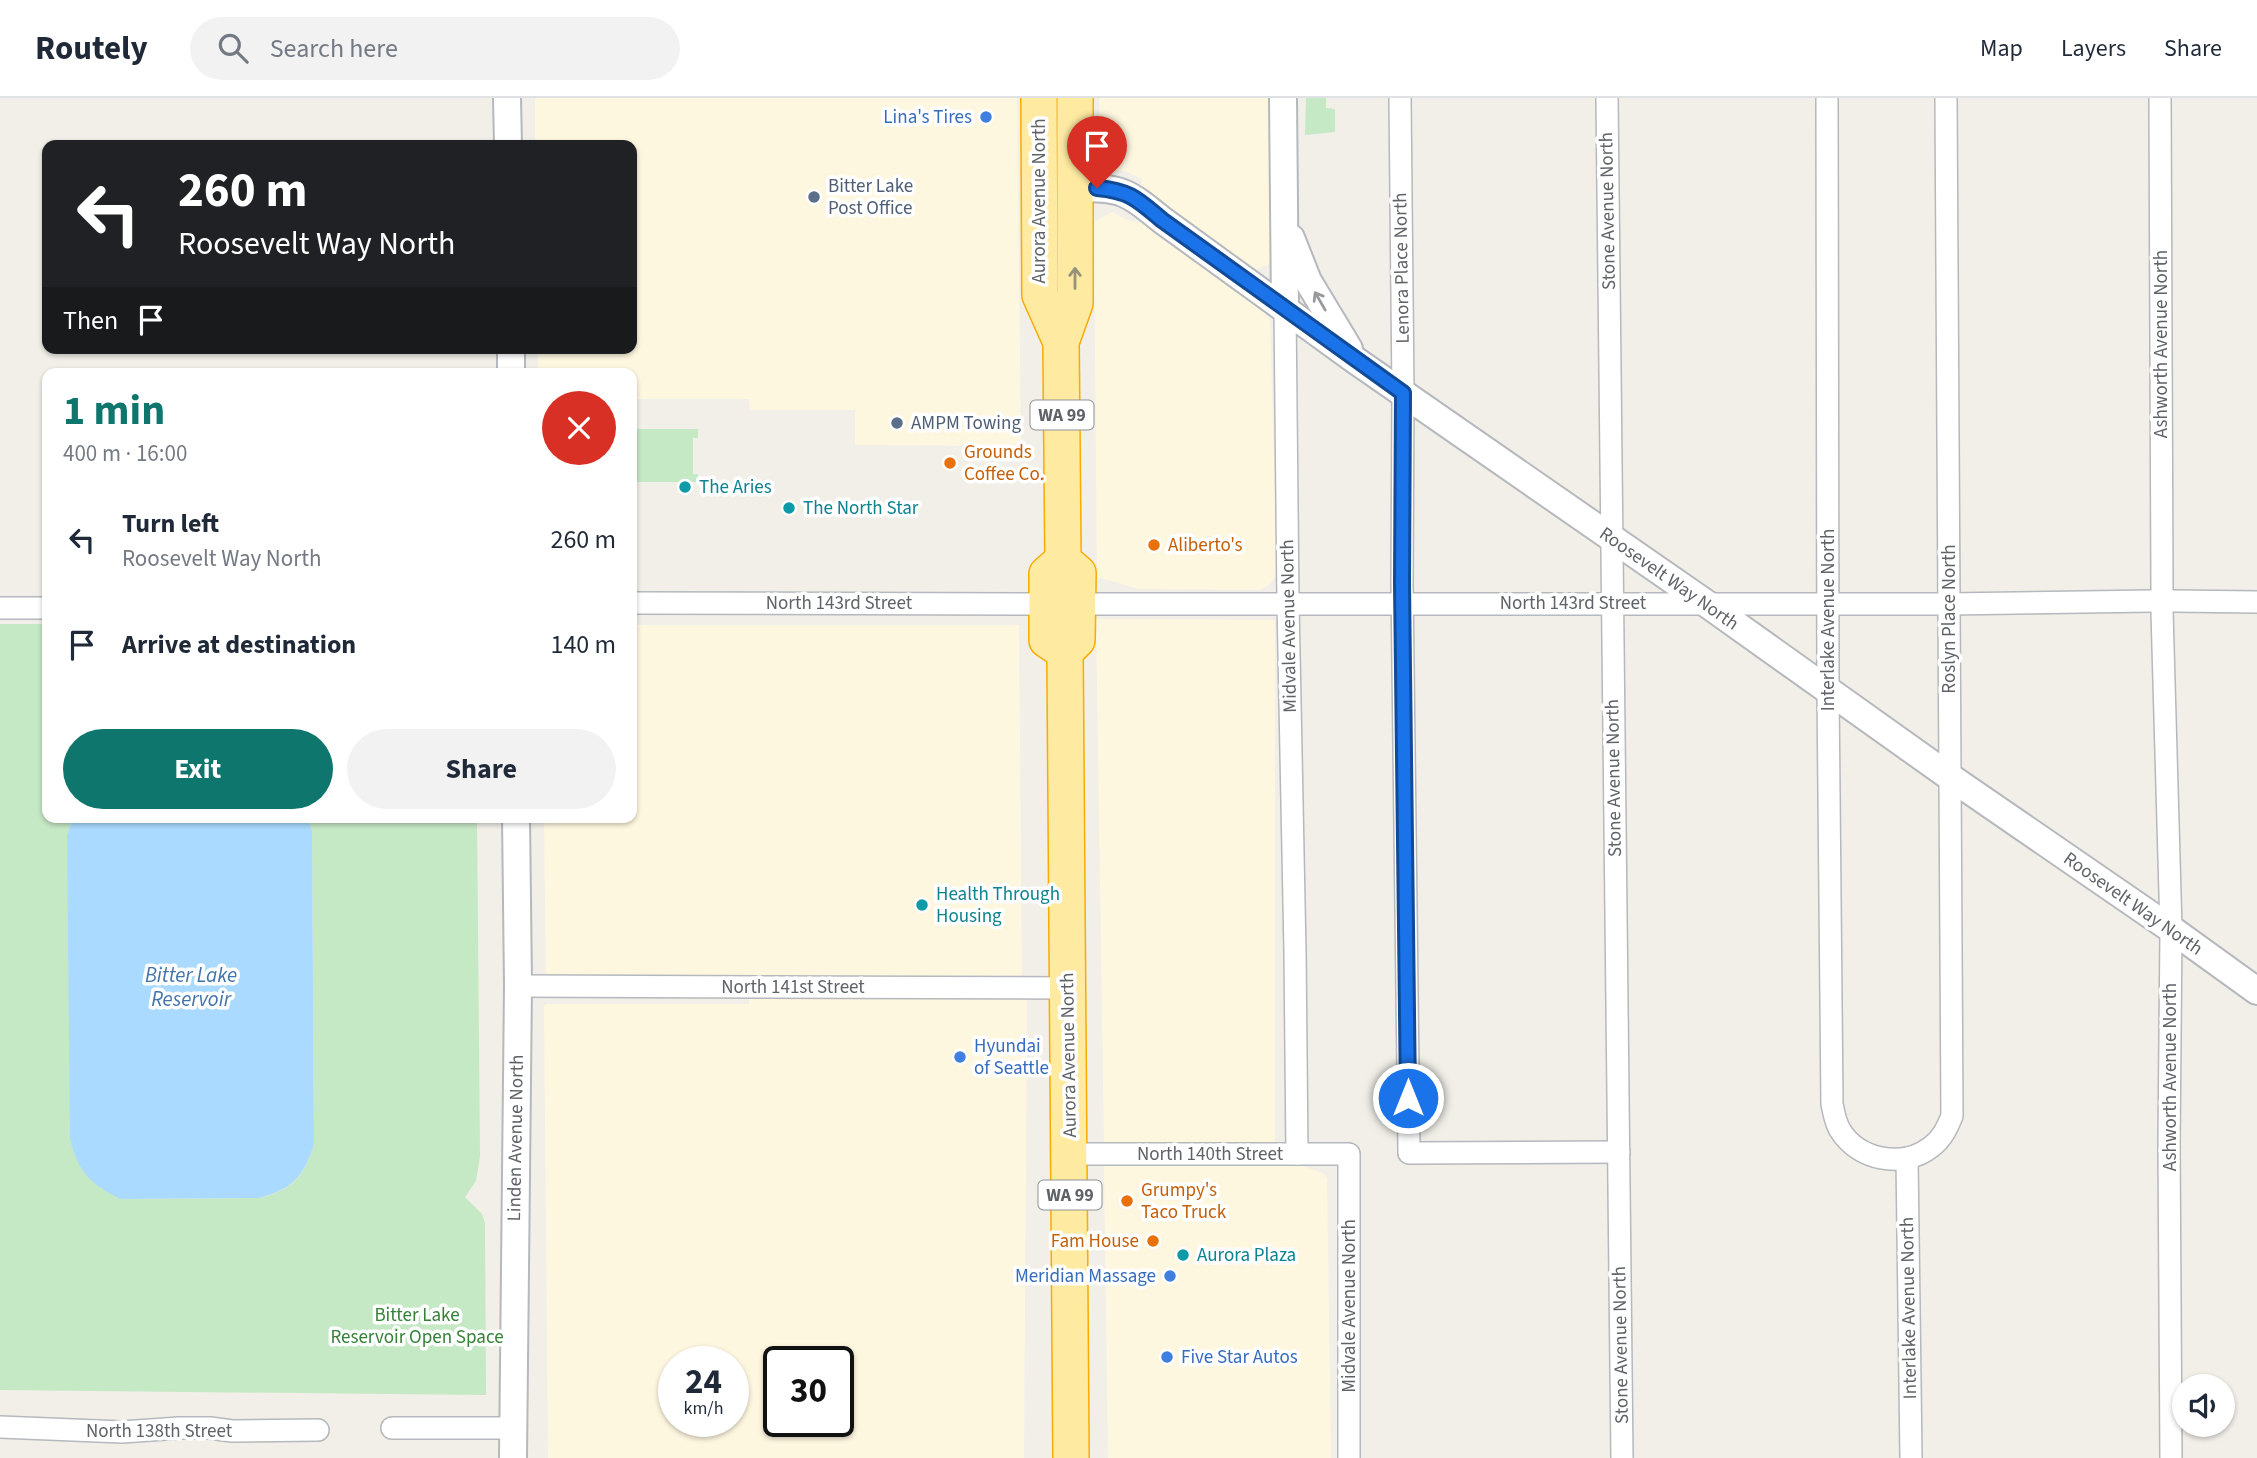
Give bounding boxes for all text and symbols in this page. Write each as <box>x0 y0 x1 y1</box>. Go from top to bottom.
search box <box>190 17 680 80</box>
text: Routely <box>35 25 148 72</box>
icon: search <box>214 29 252 67</box>
text: Search here <box>270 30 398 67</box>
text: Map <box>1980 31 2023 66</box>
text: Layers <box>2061 31 2126 66</box>
text: Share <box>2164 31 2222 66</box>
place label: Lina's Tires <box>883 104 972 131</box>
marker: Lina's Tires <box>978 109 994 125</box>
pin <box>1067 116 1127 188</box>
street label: Aurora Avenue North <box>1026 118 1053 284</box>
icon: arrive <box>1078 127 1116 165</box>
street label: Stone Avenue North <box>1593 132 1623 290</box>
text: 260 m <box>178 156 307 226</box>
icon: left <box>63 168 154 259</box>
place label: Bitter Lake Post Office <box>828 173 913 222</box>
marker: Bitter Lake Post Office <box>806 189 822 205</box>
street label: Lenora Place North <box>1387 192 1417 344</box>
text: Roosevelt Way North <box>178 221 456 267</box>
street label: Ashworth Avenue North <box>2148 250 2175 438</box>
one-way arrow <box>1068 267 1082 290</box>
one-way arrow <box>1313 292 1327 312</box>
icon: arrive <box>132 301 170 339</box>
text: Then <box>63 302 118 339</box>
text: 1 min <box>63 381 165 441</box>
button: close <box>542 391 616 465</box>
road number: WA 99 <box>1030 400 1094 430</box>
place label: AMPM Towing <box>911 410 1021 437</box>
marker: AMPM Towing <box>889 415 905 431</box>
text: 400 m · 16:00 <box>63 437 187 470</box>
place label: Grounds Coffee Co. <box>964 439 1044 488</box>
marker: Grounds Coffee Co. <box>942 455 958 471</box>
place label: The Aries <box>699 474 772 501</box>
marker: The Aries <box>677 479 693 495</box>
place label: The North Star <box>803 495 919 522</box>
marker: The North Star <box>781 500 797 516</box>
text: Turn left <box>122 505 219 542</box>
icon: left <box>63 521 101 559</box>
text: 260 m <box>550 521 616 558</box>
street label: Roosevelt Way North <box>1594 521 1744 637</box>
street label: Interlake Avenue North <box>1815 529 1842 711</box>
place label: Aliberto's <box>1168 532 1243 559</box>
marker: Aliberto's <box>1146 537 1162 553</box>
street label: Midvale Avenue North <box>1274 539 1304 713</box>
text: Roosevelt Way North <box>122 542 321 575</box>
street label: Roslyn Place North <box>1936 544 1963 694</box>
street label: North 143rd Street <box>766 590 913 617</box>
street label: North 143rd Street <box>1500 590 1647 617</box>
icon: arrive <box>63 626 101 664</box>
text: Arrive at destination <box>122 626 356 663</box>
text: 140 m <box>550 626 616 663</box>
street label: Stone Avenue North <box>1599 699 1629 857</box>
button: Exit <box>63 729 333 809</box>
button: Share <box>347 729 616 809</box>
street label: Roosevelt Way North <box>2058 846 2208 962</box>
place label: Health Through Housing <box>936 881 1060 930</box>
marker: Health Through Housing <box>914 897 930 913</box>
water label: Bitter Lake Reservoir <box>145 960 237 1014</box>
street label: Aurora Avenue North <box>1054 972 1084 1138</box>
street label: North 141st Street <box>721 974 865 1001</box>
street label: Ashworth Avenue North <box>2157 983 2184 1171</box>
place label: Hyundai of Seattle <box>974 1033 1049 1082</box>
marker: Hyundai of Seattle <box>952 1049 968 1065</box>
street label: Linden Avenue North <box>501 1054 531 1222</box>
position arrow <box>1371 1061 1445 1135</box>
street label: North 140th Street <box>1137 1141 1284 1168</box>
place label: Grumpy's Taco Truck <box>1141 1177 1227 1226</box>
road number: WA 99 <box>1038 1180 1102 1210</box>
marker: Grumpy's Taco Truck <box>1119 1193 1135 1209</box>
street label: Interlake Avenue North <box>1894 1216 1924 1400</box>
street label: Midvale Avenue North <box>1336 1219 1363 1393</box>
place label: Fam House <box>1051 1228 1139 1255</box>
marker: Fam House <box>1145 1233 1161 1249</box>
place label: Aurora Plaza <box>1197 1242 1296 1269</box>
marker: Aurora Plaza <box>1175 1247 1191 1263</box>
place label: Meridian Massage <box>1015 1263 1156 1290</box>
street label: Stone Avenue North <box>1606 1266 1636 1424</box>
marker: Meridian Massage <box>1162 1268 1178 1284</box>
park label: Bitter Lake Reservoir Open Space <box>330 1302 504 1351</box>
place label: Five Star Autos <box>1181 1344 1298 1371</box>
speed limit sign: 30 <box>763 1346 854 1437</box>
marker: Five Star Autos <box>1159 1349 1175 1365</box>
text: 24 <box>685 1357 722 1407</box>
map controls <box>2172 1374 2235 1437</box>
button: sound <box>2172 1374 2235 1437</box>
text: km/h <box>684 1396 723 1421</box>
street label: North 138th Street <box>86 1418 233 1445</box>

